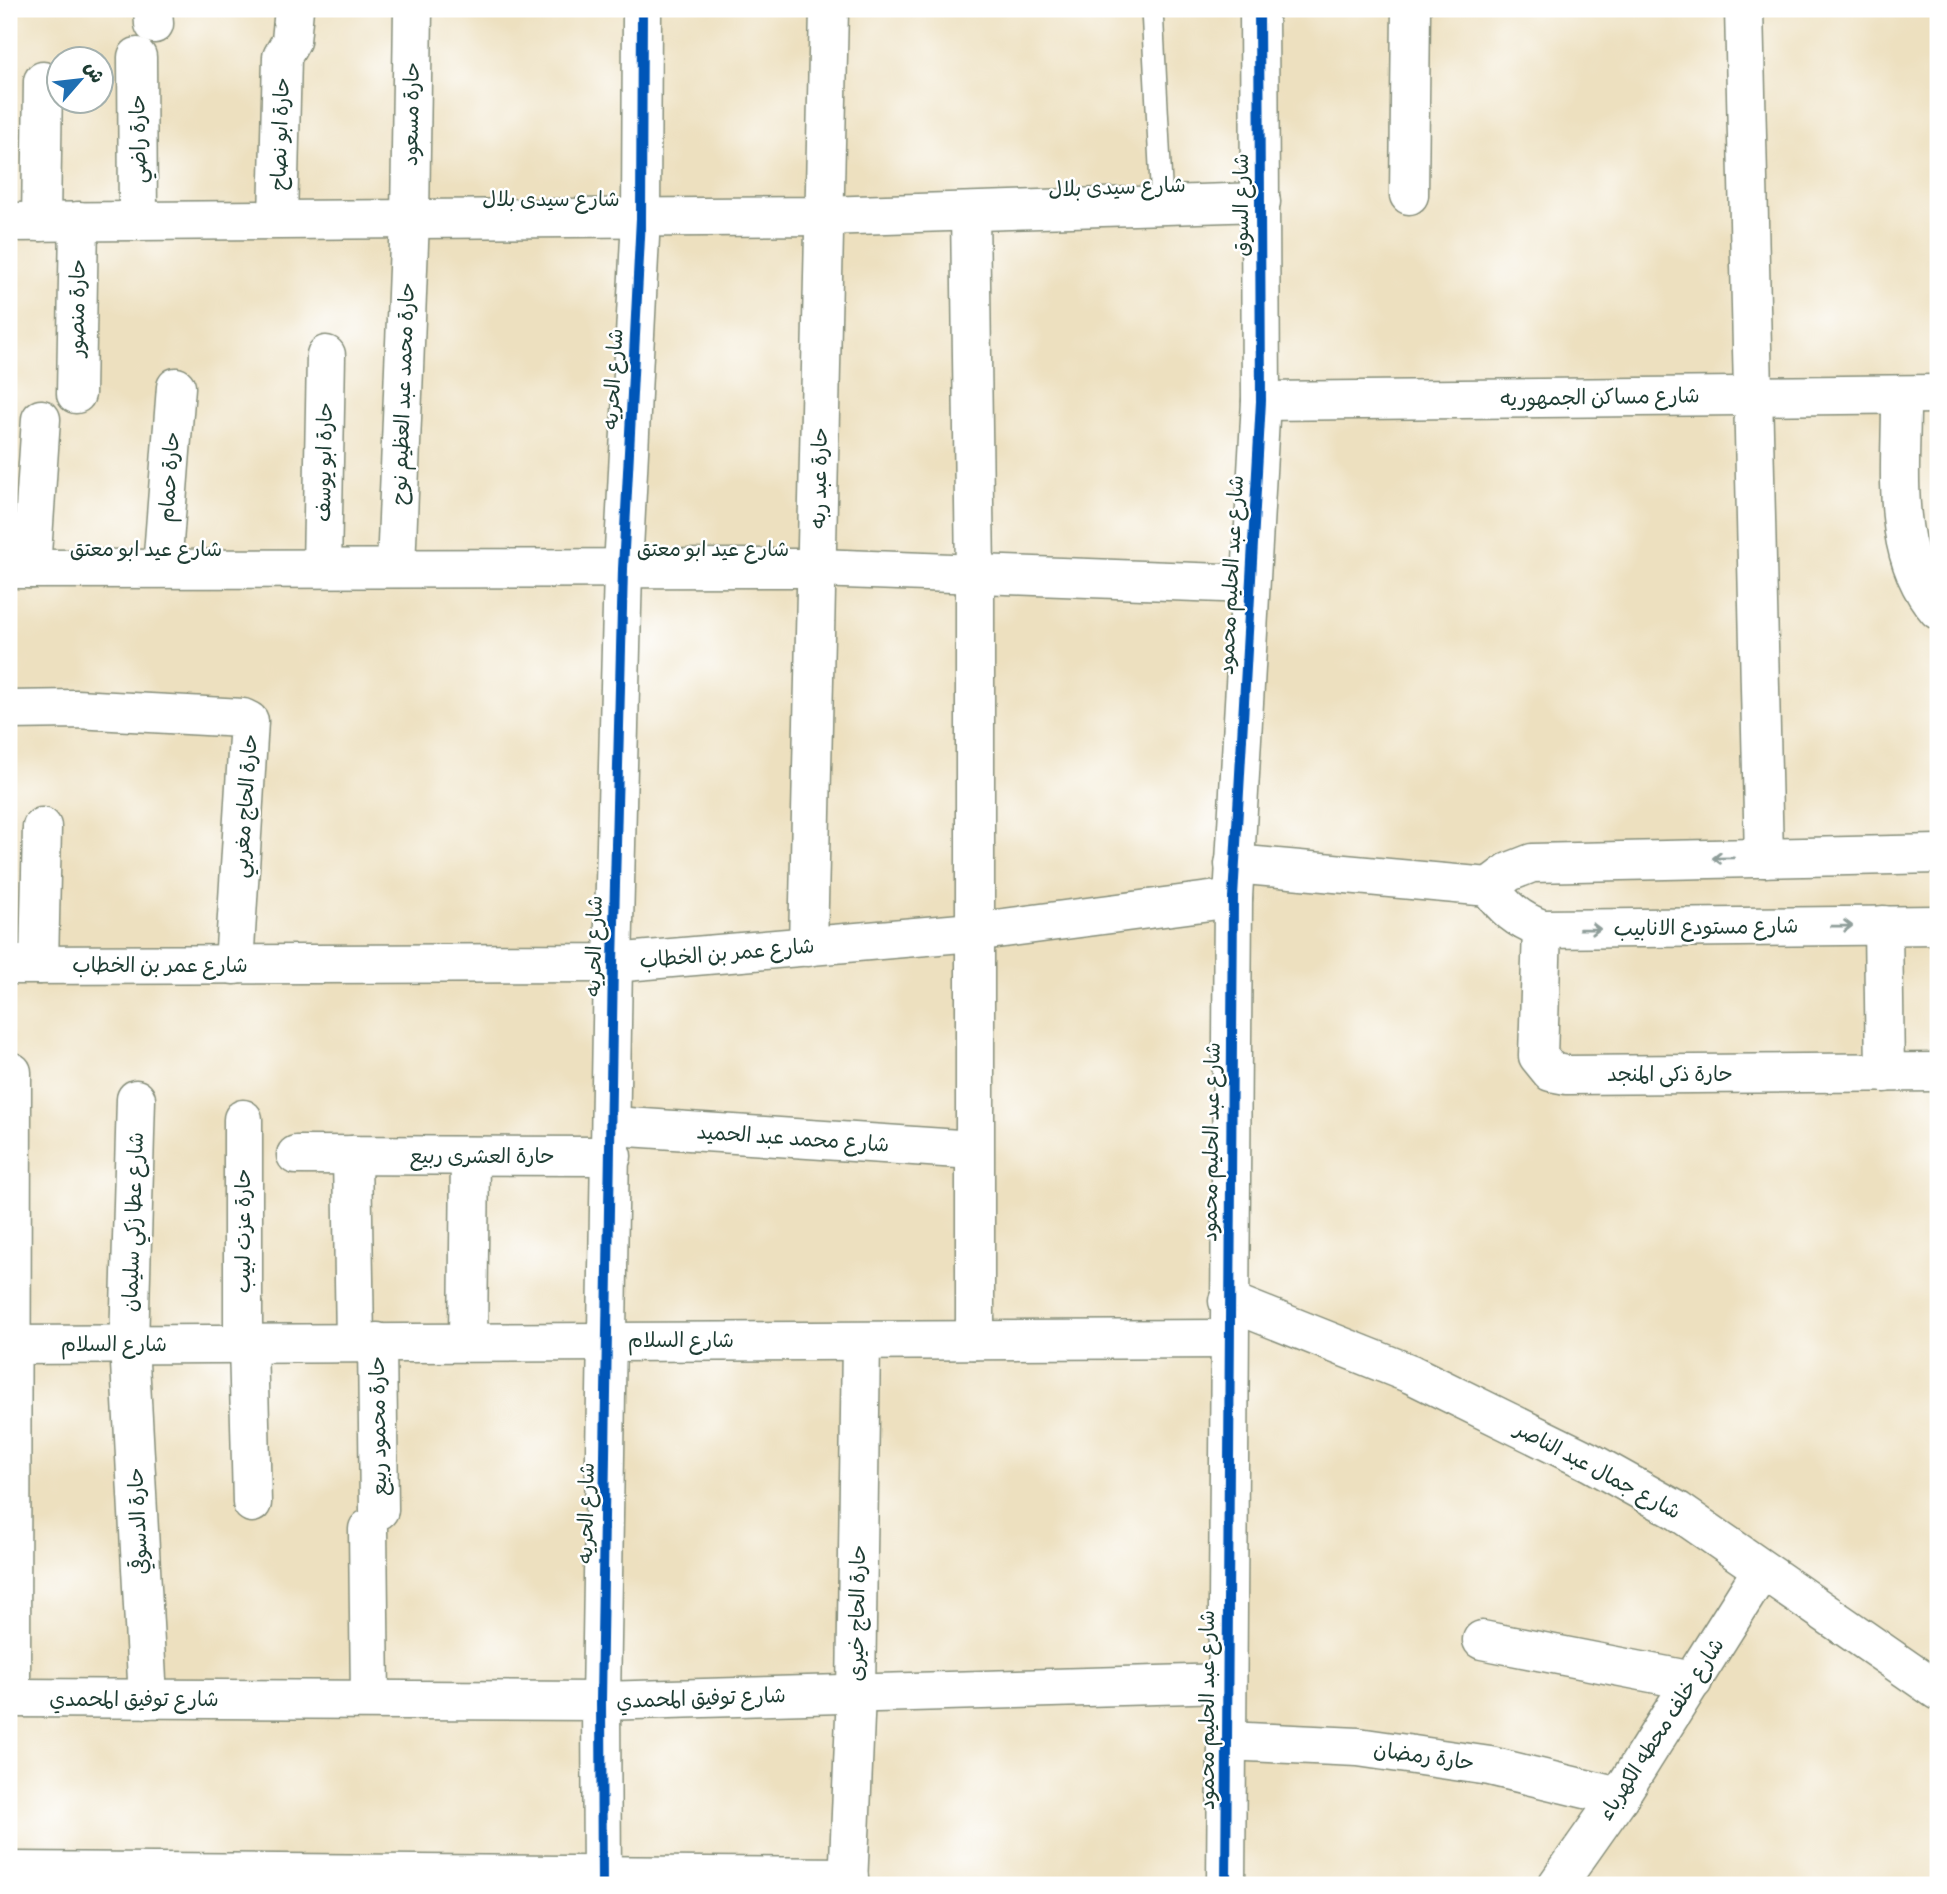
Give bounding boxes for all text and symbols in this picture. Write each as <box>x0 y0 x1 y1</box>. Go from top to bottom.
north arrow <box>46 46 116 116</box>
text: ش <box>79 58 110 87</box>
street label: حارة مسعود <box>397 62 426 166</box>
street label: حارة ابو نصاح <box>265 77 296 191</box>
street label: حارة راضي <box>124 94 158 184</box>
street label: شارع السوق <box>1228 153 1256 257</box>
street label: شارع سيدى بلال <box>1048 172 1186 204</box>
street label: شارع سيدى بلال <box>482 186 620 214</box>
street label: حارة منصور <box>63 259 92 359</box>
street label: حارة محمد عبد العظيم نوح <box>386 282 423 506</box>
street label: شارع الحريه <box>597 328 631 430</box>
street label: شارع مساكن الجمهوريه <box>1500 382 1700 414</box>
street label: حارة ابو يوسف <box>310 402 339 522</box>
street label: حارة عبد ربه <box>805 427 834 529</box>
street label: حارة حمام <box>153 431 188 523</box>
street label: شارع عبد الحليم محمود <box>1213 475 1252 676</box>
street label: شارع عيد ابو معتق <box>70 536 222 564</box>
street label: شارع عيد ابو معتق <box>637 536 789 564</box>
street label: حارة الحاج مغربي <box>227 733 269 879</box>
one-way arrow <box>1712 852 1735 865</box>
street label: شارع الحريه <box>580 895 610 997</box>
street label: شارع مستودع الانابيب <box>1613 912 1799 944</box>
one-way arrow <box>1830 919 1853 933</box>
one-way arrow <box>1578 922 1601 935</box>
street label: شارع عمر بن الخطاب <box>638 932 816 976</box>
street label: شارع عمر بن الخطاب <box>72 952 248 980</box>
street label: شارع عبد الحليم محمود <box>1196 1042 1229 1242</box>
street label: حارة ذكى المنجد <box>1607 1061 1733 1088</box>
street label: شارع محمد عبد الحميد <box>696 1118 890 1160</box>
street label: شارع عطا زكي سليمان <box>117 1132 155 1313</box>
street label: حارة العشرى ربيع <box>409 1143 555 1171</box>
street label: حارة عزت لبيب <box>230 1169 257 1293</box>
street label: شارع السلام <box>628 1327 734 1356</box>
street label: شارع السلام <box>61 1331 167 1360</box>
street label: حارة محمود ربيع <box>364 1356 394 1496</box>
street label: شارع جمال عبد الناصر <box>1508 1414 1685 1526</box>
street label: شارع الحريه <box>572 1462 602 1564</box>
street label: حارة الدسوقي <box>122 1467 156 1575</box>
street label: حارة الحاج خيرى <box>843 1545 872 1682</box>
street label: شارع عبد الحليم محمود <box>1194 1610 1223 1810</box>
street label: شارع خلف محطه الكهرباء <box>1592 1633 1731 1826</box>
street label: شارع توفيق المحمدي <box>616 1682 786 1716</box>
street label: شارع توفيق المحمدي <box>49 1686 219 1714</box>
street label: حارة رمضان <box>1372 1736 1476 1777</box>

